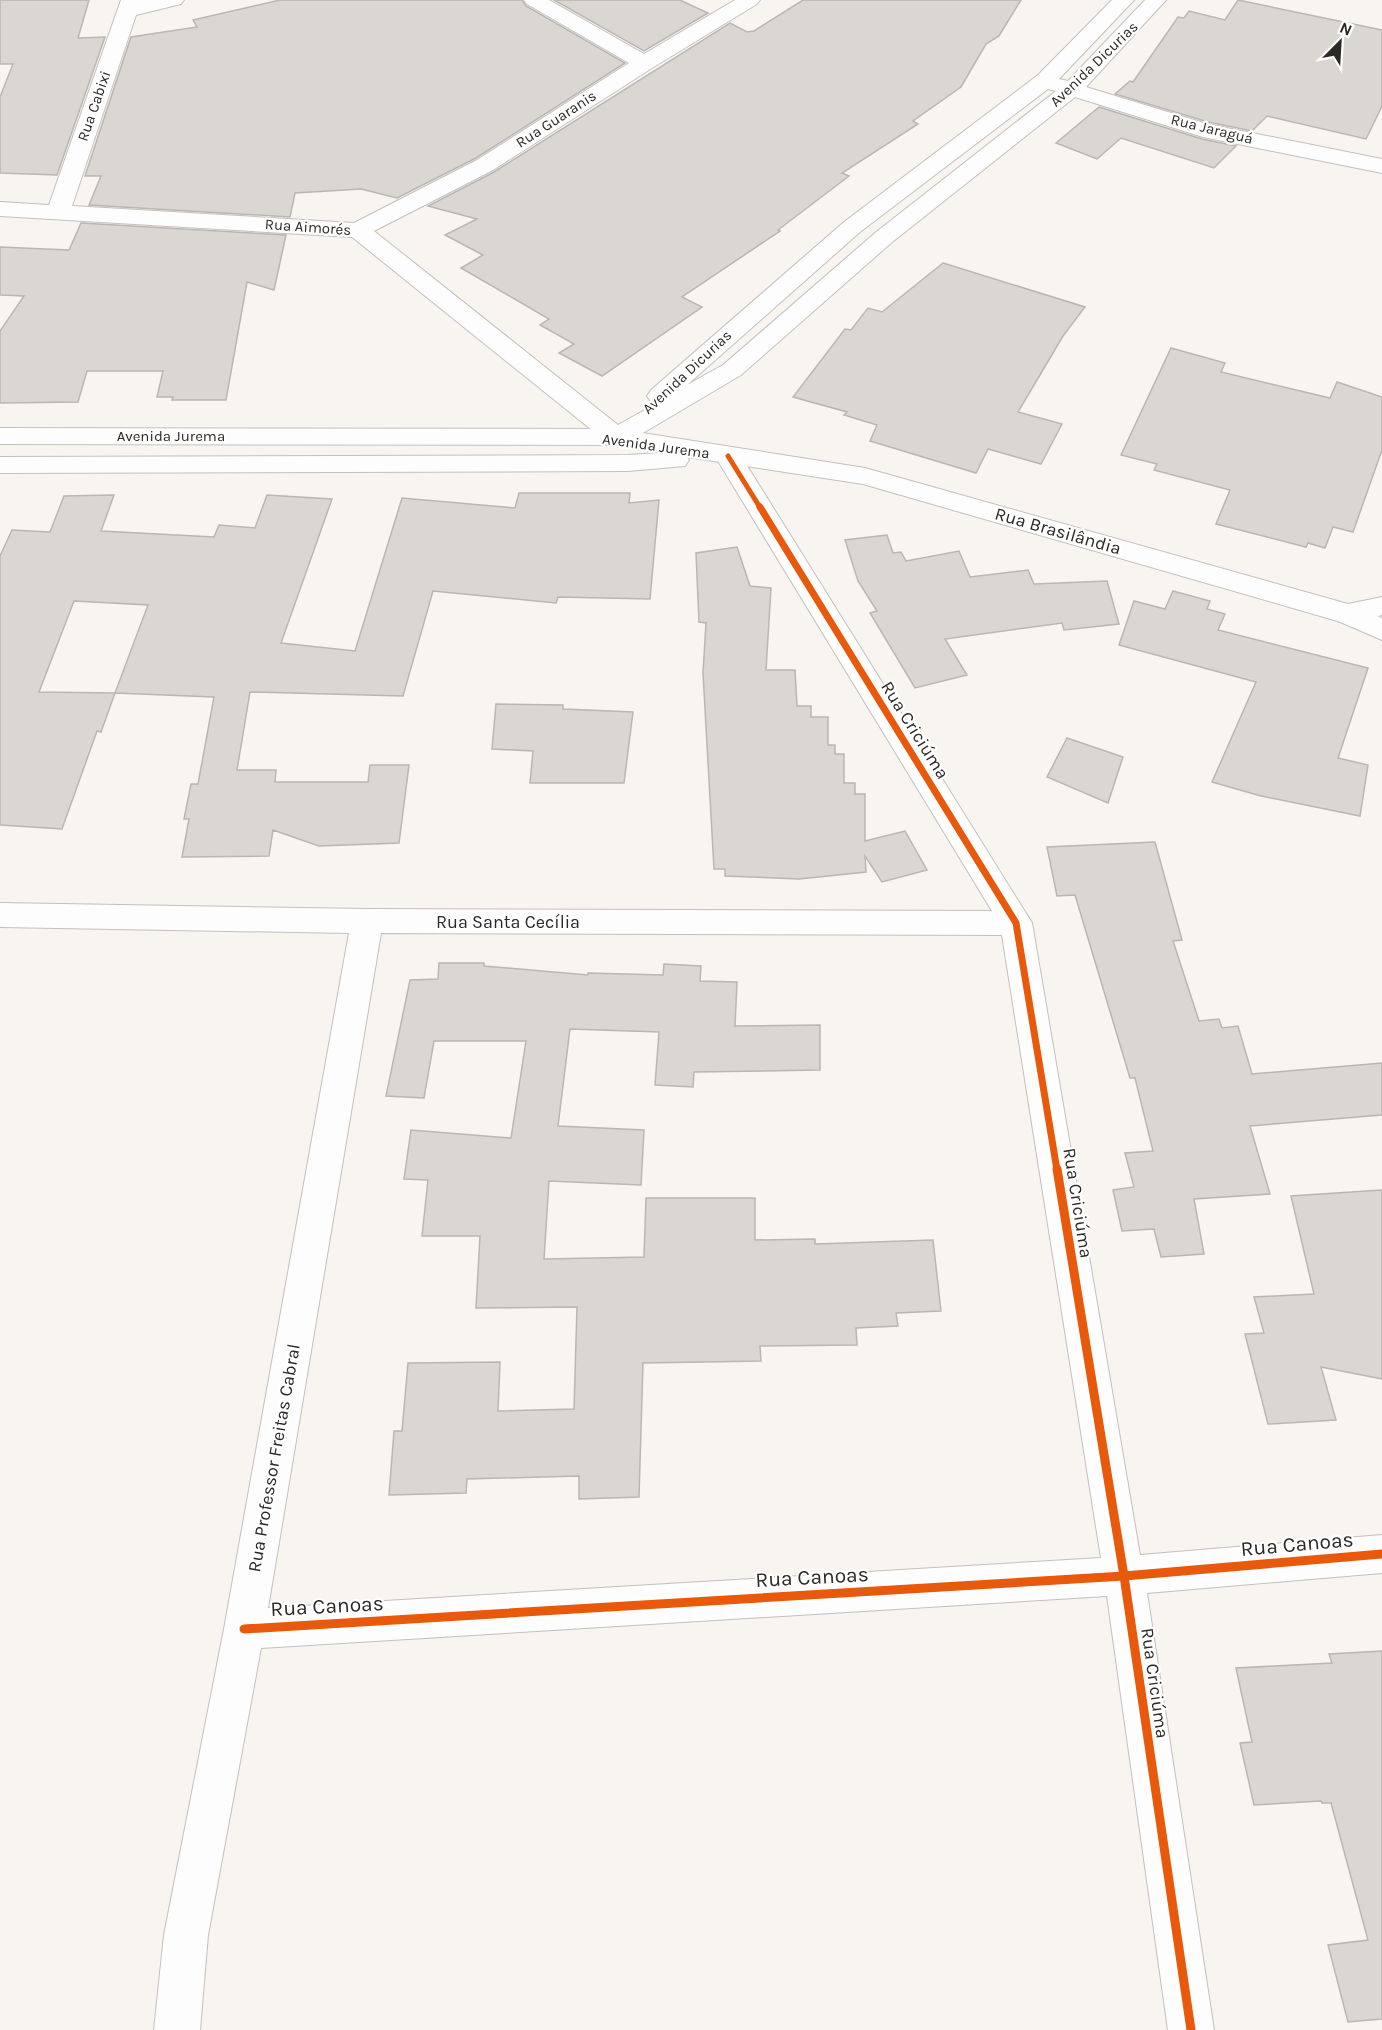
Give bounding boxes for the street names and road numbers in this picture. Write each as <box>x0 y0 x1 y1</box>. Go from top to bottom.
street label: Avenida Dicurias <box>1046 18 1142 110</box>
street label: Rua Cabixi <box>74 69 114 143</box>
street label: Rua Guaranis <box>512 86 600 152</box>
street label: Rua Jaraguá <box>1169 110 1255 148</box>
street label: Rua Aimorés <box>264 215 352 239</box>
street label: Avenida Dicurias <box>639 326 735 418</box>
street label: Avenida Jurema <box>117 427 225 445</box>
street label: Avenida Jurema <box>601 430 711 462</box>
street label: Rua Brasilândia <box>992 502 1124 560</box>
street label: Rua Criciúma <box>876 677 954 783</box>
street label: Rua Santa Cecília <box>436 911 580 933</box>
street label: Rua Criciúma <box>1058 1146 1098 1260</box>
street label: Rua Professor Freitas Cabral <box>243 1342 305 1574</box>
street label: Rua Canoas <box>1240 1527 1354 1561</box>
street label: Rua Canoas <box>755 1562 869 1592</box>
street label: Rua Canoas <box>270 1591 384 1621</box>
street label: Rua Criciúma <box>1136 1626 1174 1740</box>

